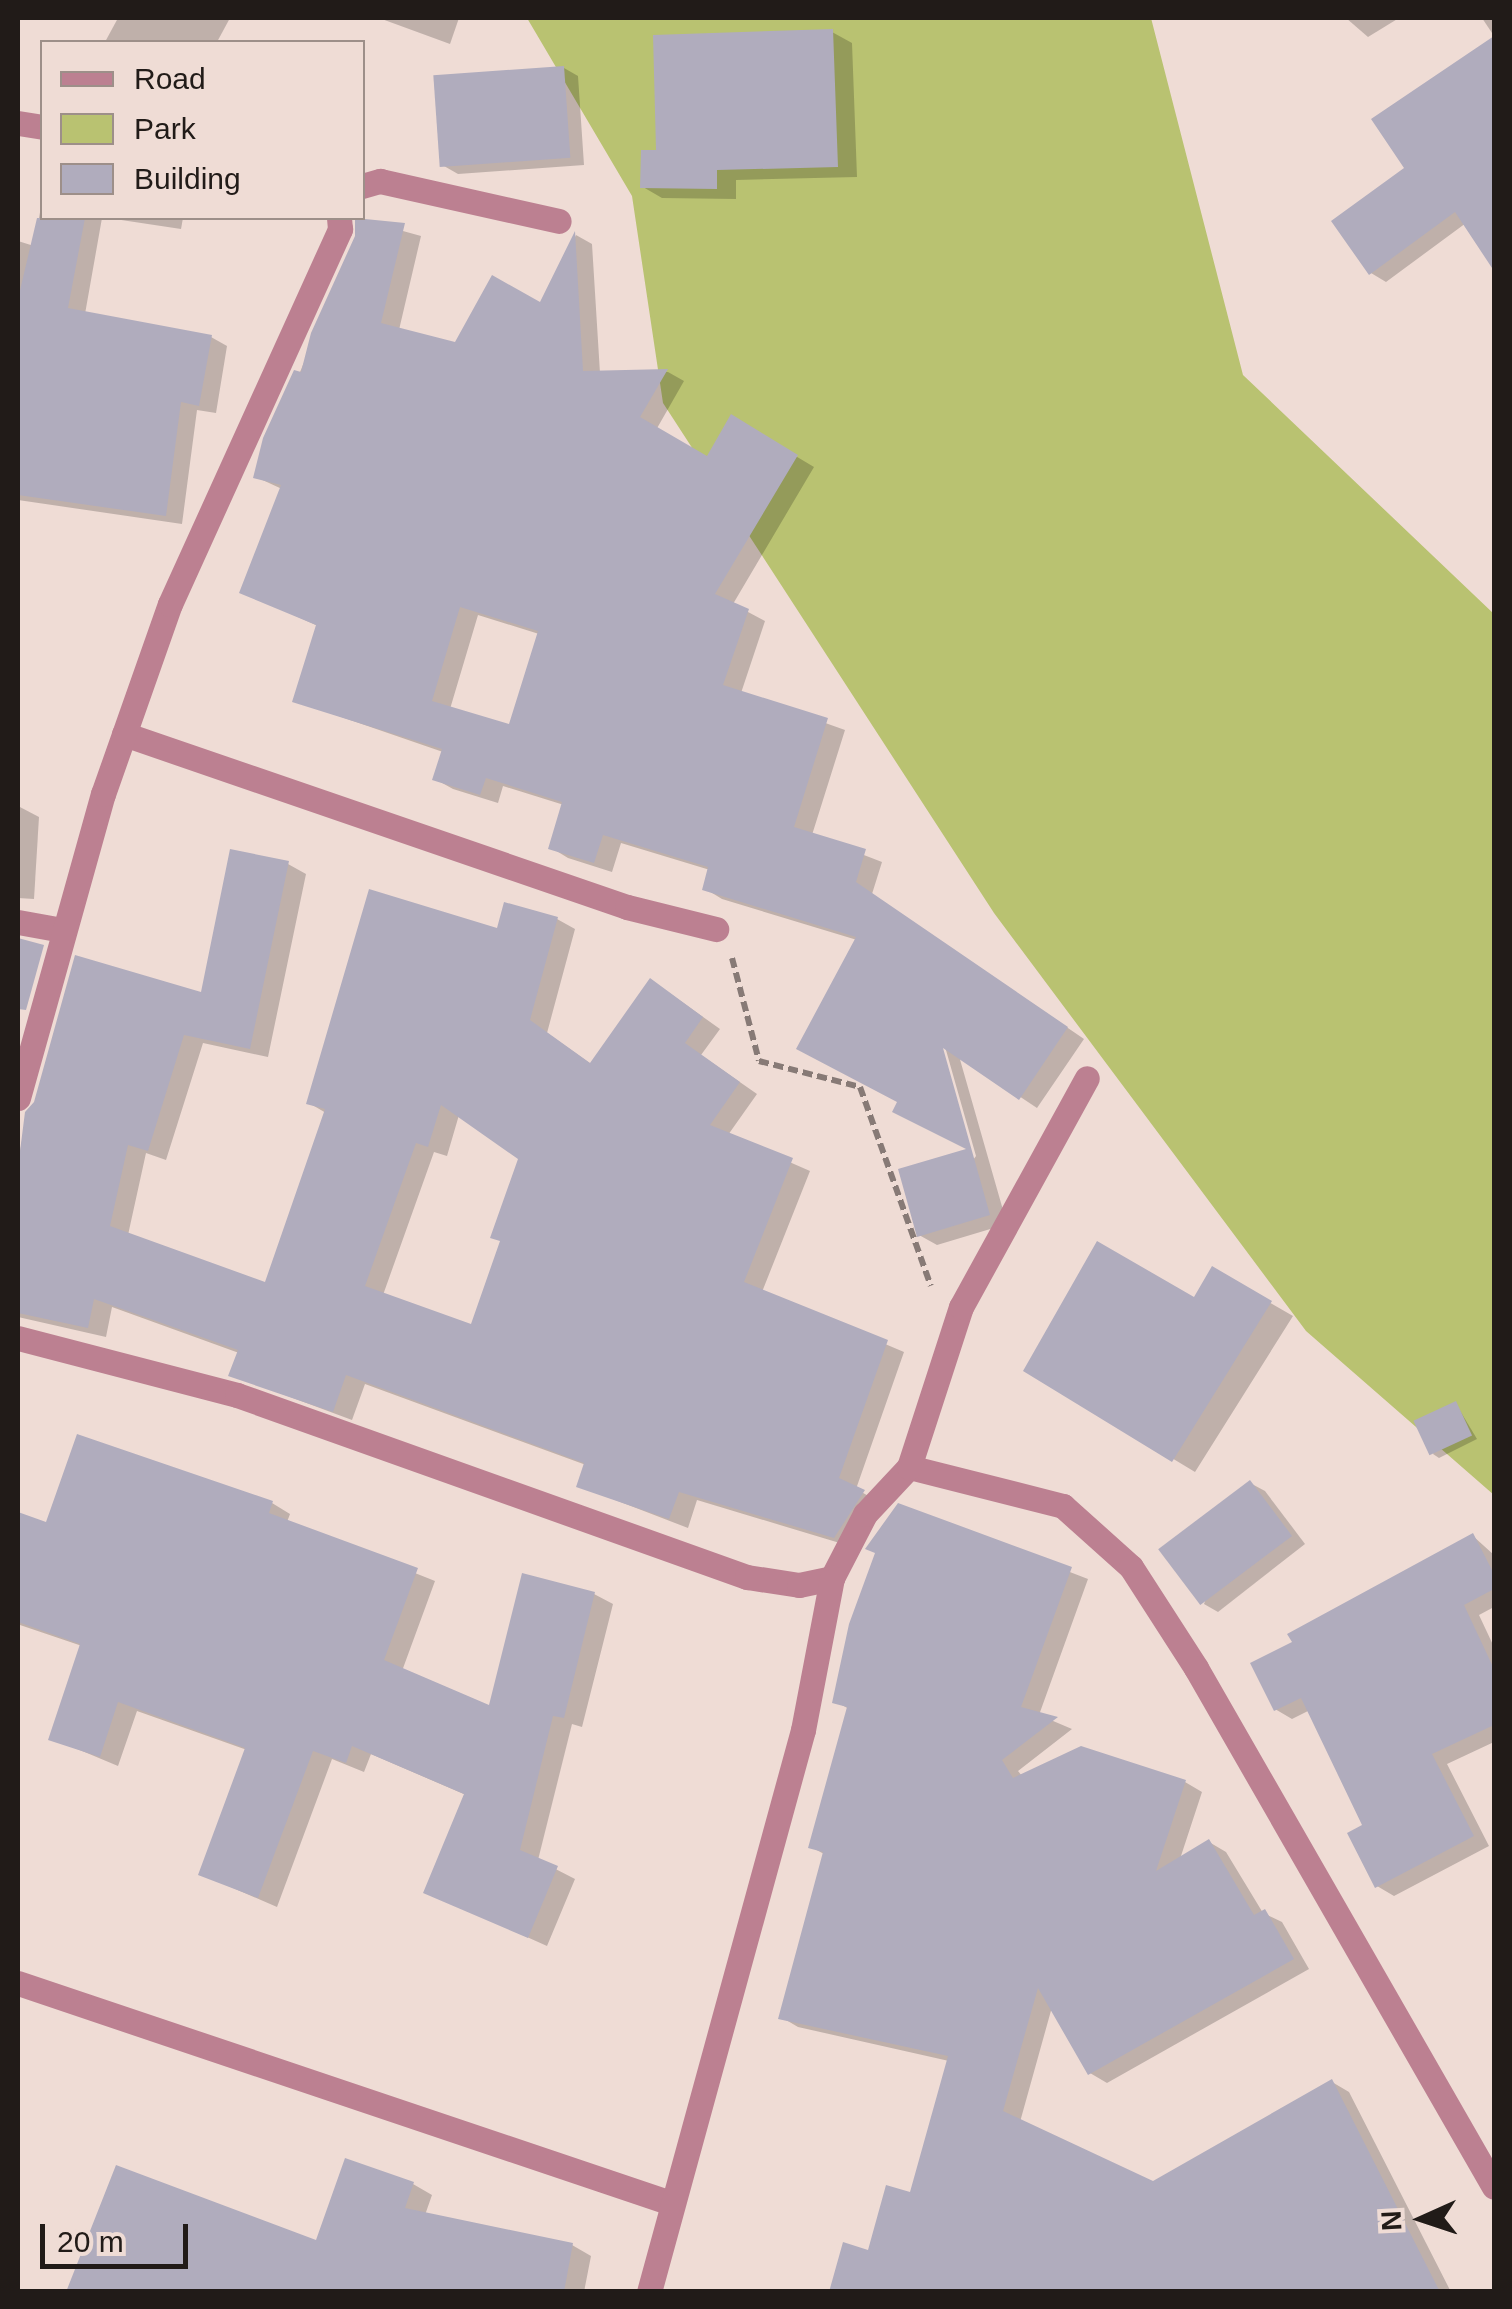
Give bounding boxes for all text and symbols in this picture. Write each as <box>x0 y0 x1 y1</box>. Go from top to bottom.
legend <box>40 40 365 220</box>
text: Road <box>134 62 206 95</box>
text: Park <box>134 112 196 145</box>
text: Building <box>134 162 241 195</box>
north arrow <box>1372 2169 1472 2269</box>
scale bar <box>45 2204 192 2266</box>
text: N <box>1376 2210 1408 2232</box>
text: 20 m <box>57 2225 124 2258</box>

